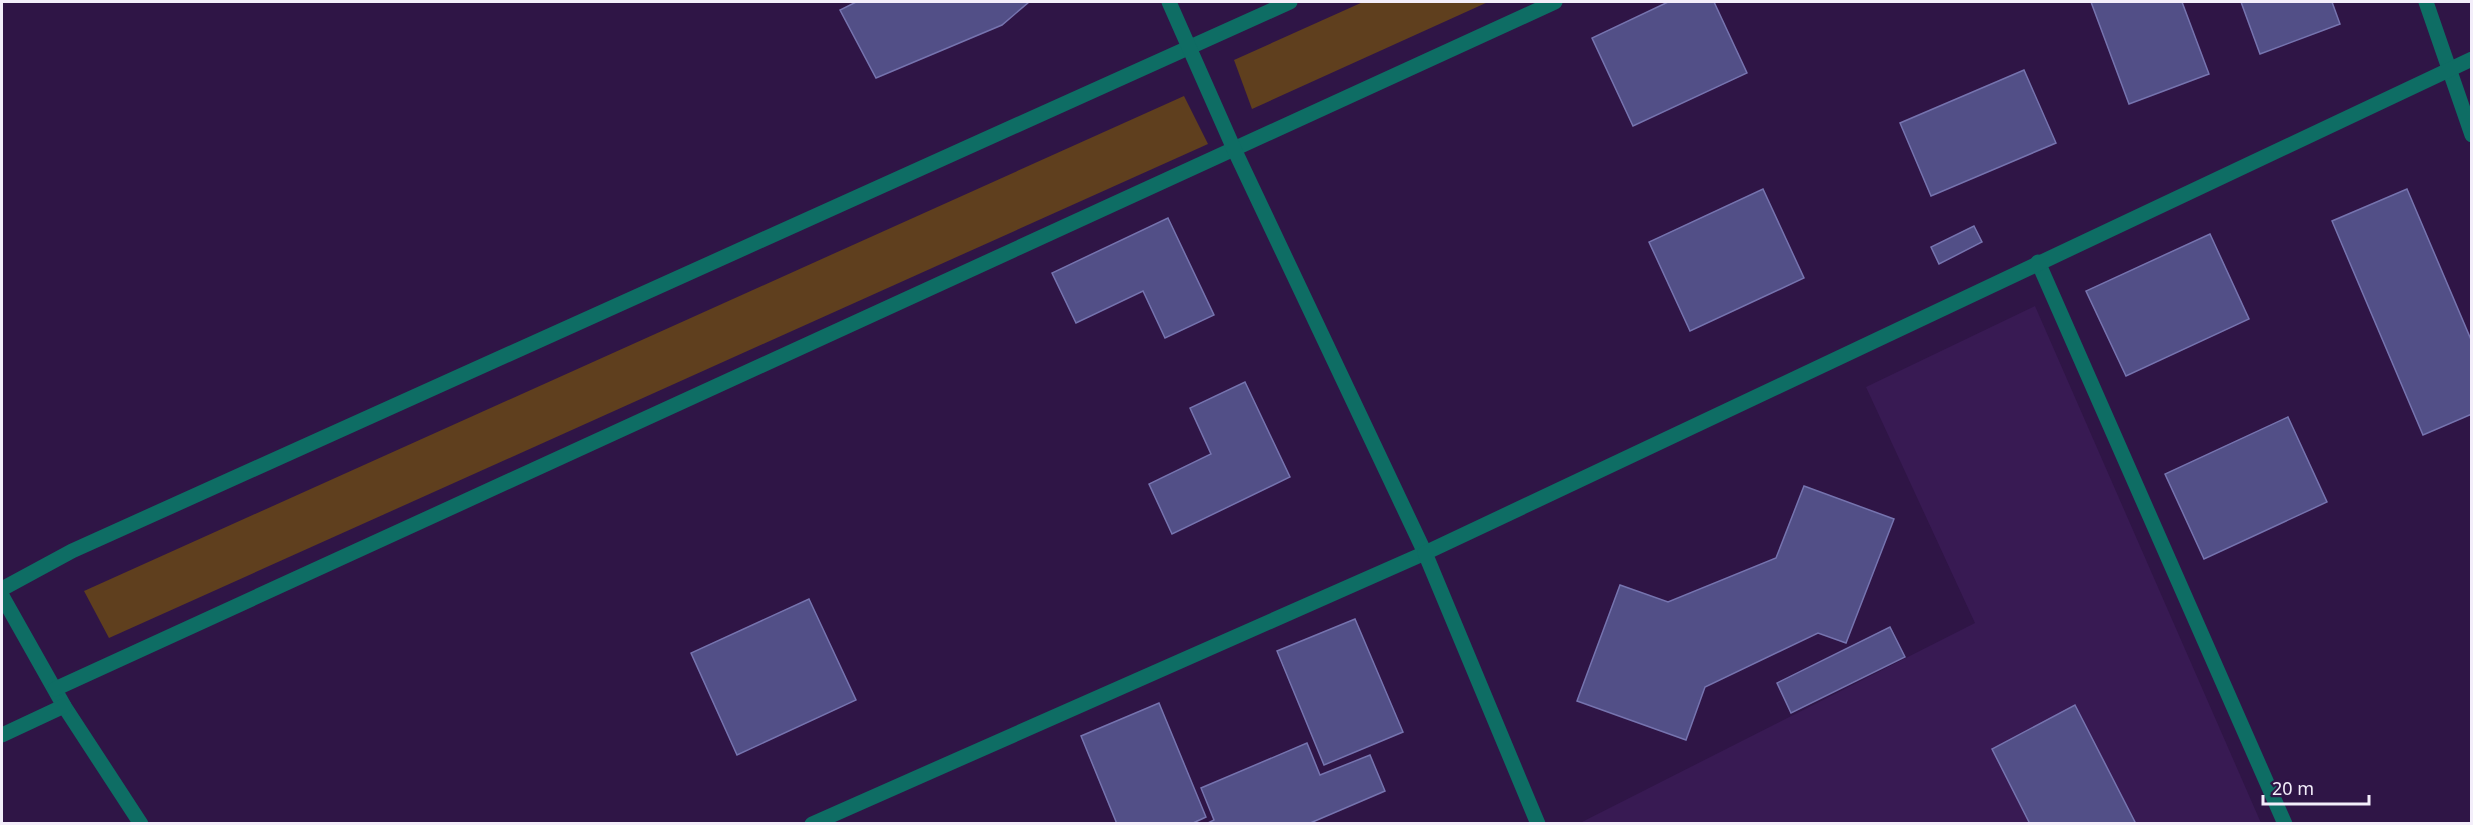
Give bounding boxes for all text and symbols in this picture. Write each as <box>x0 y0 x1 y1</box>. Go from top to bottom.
scale bar <box>2263 768 2370 806</box>
text: 20 m <box>2272 776 2314 800</box>

